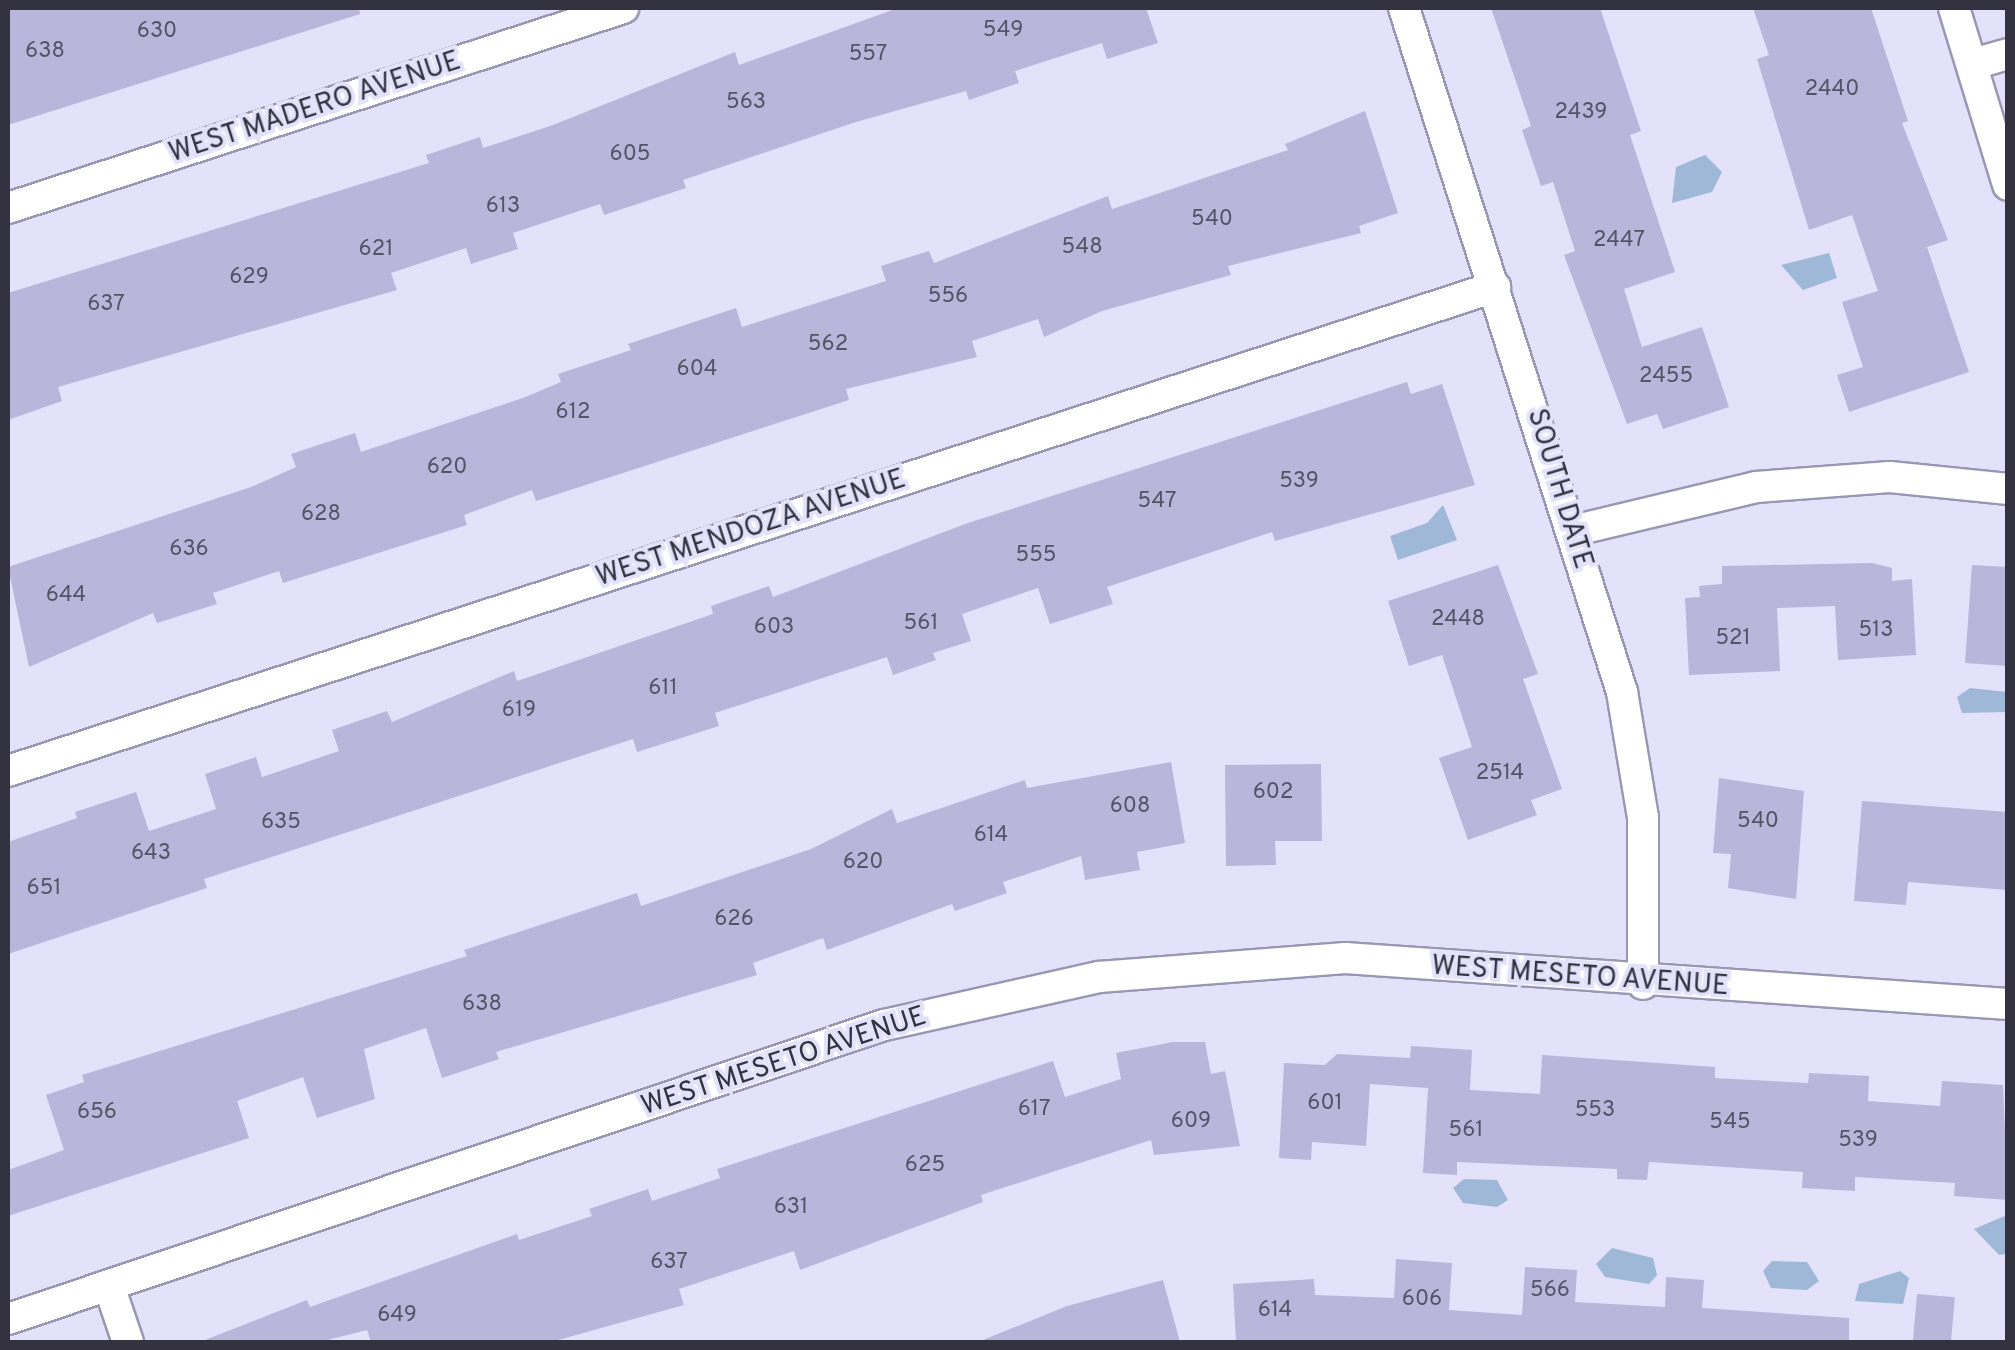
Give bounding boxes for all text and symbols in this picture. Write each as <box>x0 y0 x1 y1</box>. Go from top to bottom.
house number: 549 <box>983 18 1023 44</box>
house number: 630 <box>137 19 177 45</box>
house number: 638 <box>25 39 65 65</box>
house number: 557 <box>849 42 887 68</box>
street label: WEST MADERO AVENUE <box>164 45 466 171</box>
house number: 2440 <box>1805 77 1859 103</box>
house number: 563 <box>726 90 766 116</box>
house number: 2439 <box>1555 100 1607 126</box>
house number: 605 <box>610 142 650 168</box>
house number: 613 <box>486 194 520 220</box>
house number: 540 <box>1191 207 1233 233</box>
house number: 2447 <box>1593 228 1645 254</box>
house number: 548 <box>1061 235 1103 261</box>
house number: 621 <box>359 237 393 263</box>
house number: 629 <box>229 265 269 291</box>
house number: 556 <box>928 284 968 310</box>
house number: 637 <box>87 292 125 318</box>
house number: 562 <box>808 332 848 358</box>
house number: 604 <box>677 357 717 383</box>
house number: 2455 <box>1639 364 1693 390</box>
house number: 612 <box>556 400 590 426</box>
street label: SOUTH DATE <box>1519 405 1599 573</box>
house number: 620 <box>427 455 467 481</box>
street label: WEST MENDOZA AVENUE <box>590 463 912 595</box>
house number: 539 <box>1279 469 1319 495</box>
house number: 547 <box>1137 489 1177 515</box>
house number: 628 <box>301 502 341 528</box>
house number: 636 <box>169 537 209 563</box>
house number: 555 <box>1016 543 1056 569</box>
house number: 644 <box>46 583 86 609</box>
house number: 2448 <box>1431 607 1485 633</box>
house number: 561 <box>903 611 939 637</box>
house number: 603 <box>754 615 794 641</box>
house number: 513 <box>1858 618 1894 644</box>
house number: 521 <box>1715 626 1751 652</box>
house number: 611 <box>648 676 678 702</box>
house number: 619 <box>502 698 536 724</box>
house number: 2514 <box>1476 761 1524 787</box>
house number: 602 <box>1253 780 1293 806</box>
house number: 608 <box>1110 794 1150 820</box>
house number: 540 <box>1737 809 1779 835</box>
house number: 635 <box>261 810 301 836</box>
house number: 614 <box>974 823 1008 849</box>
house number: 643 <box>131 841 171 867</box>
house number: 620 <box>843 850 883 876</box>
house number: 651 <box>26 876 62 902</box>
house number: 626 <box>714 907 754 933</box>
street label: WEST MESETO AVENUE <box>1429 950 1731 1004</box>
house number: 638 <box>462 992 502 1018</box>
street label: WEST MESETO AVENUE <box>636 1000 932 1124</box>
house number: 601 <box>1307 1091 1343 1117</box>
house number: 617 <box>1018 1097 1050 1123</box>
house number: 553 <box>1575 1098 1615 1124</box>
house number: 656 <box>77 1100 117 1126</box>
house number: 609 <box>1171 1109 1211 1135</box>
house number: 545 <box>1709 1110 1751 1136</box>
house number: 561 <box>1448 1118 1484 1144</box>
house number: 539 <box>1838 1128 1878 1154</box>
house number: 625 <box>905 1153 945 1179</box>
house number: 631 <box>774 1195 808 1221</box>
house number: 637 <box>650 1250 688 1276</box>
house number: 566 <box>1530 1278 1570 1304</box>
house number: 606 <box>1402 1287 1442 1313</box>
house number: 614 <box>1258 1298 1292 1324</box>
house number: 649 <box>377 1303 417 1329</box>

